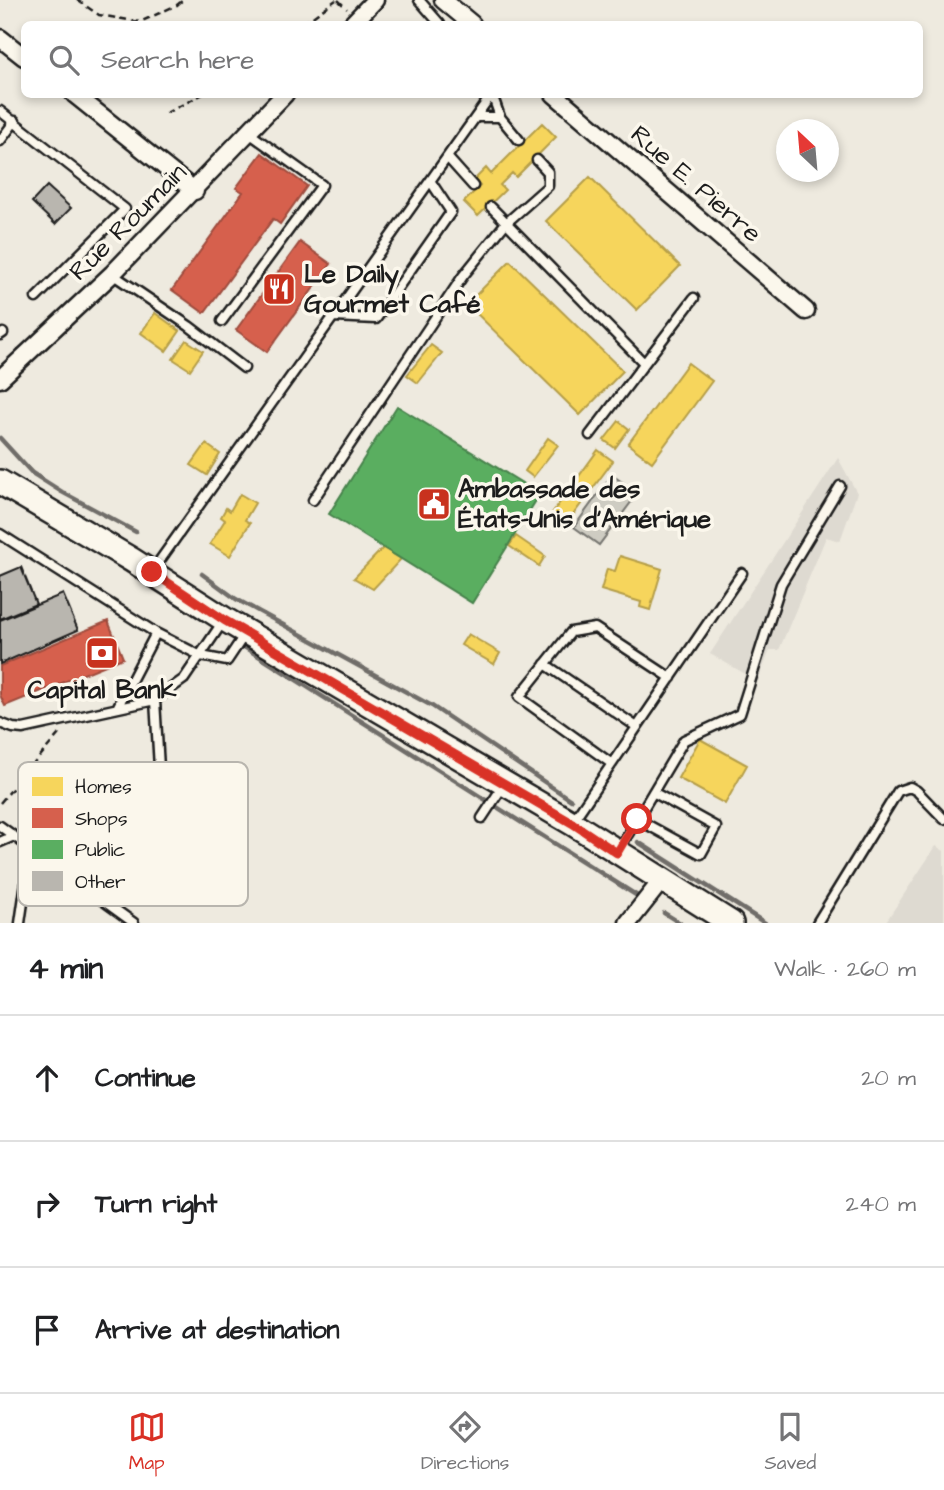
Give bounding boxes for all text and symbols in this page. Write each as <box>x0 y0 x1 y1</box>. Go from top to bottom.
search box <box>21 21 923 98</box>
icon: search <box>45 41 83 79</box>
text: Search here <box>101 42 254 78</box>
street label: Rue E. Pierre <box>623 117 769 251</box>
north arrow <box>776 119 839 182</box>
street label: Rue Roumain <box>61 155 195 289</box>
place label: Le Daily Gourmet Café <box>304 256 481 322</box>
restaurant icon: Le Daily Gourmet Café <box>260 270 298 308</box>
place label: Ambassade des États-Unis d'Amérique <box>458 471 711 537</box>
public building icon: Ambassade des États-Unis d'Amérique <box>415 485 453 523</box>
route end <box>136 556 167 587</box>
bank icon: Capital Bank <box>83 634 121 672</box>
place label: Capital Bank <box>28 672 178 708</box>
legend <box>18 762 248 906</box>
text: Homes <box>75 774 132 801</box>
route start <box>621 803 652 834</box>
text: Shops <box>75 806 127 833</box>
text: Public <box>75 837 125 864</box>
text: Other <box>75 869 126 896</box>
text: 4 min <box>28 948 103 990</box>
text: Walk · 260 m <box>774 953 916 985</box>
icon: ahead <box>28 1059 66 1097</box>
text: Continue <box>95 1060 196 1096</box>
text: 20 m <box>861 1062 916 1094</box>
icon: right <box>28 1185 66 1223</box>
text: Turn right <box>95 1186 217 1222</box>
text: 240 m <box>846 1188 916 1220</box>
icon: arrive <box>28 1311 66 1349</box>
text: Arrive at destination <box>95 1312 340 1348</box>
tab: Map <box>128 1408 166 1477</box>
tab: Directions <box>421 1408 509 1477</box>
tab: Saved <box>765 1408 816 1477</box>

